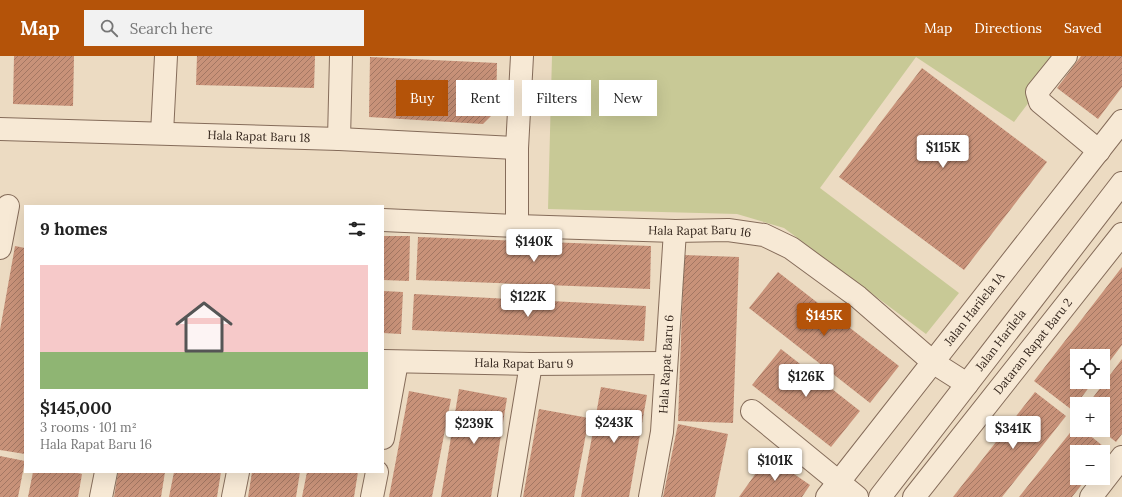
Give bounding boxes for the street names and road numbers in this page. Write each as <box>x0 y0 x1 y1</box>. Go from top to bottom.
street label: Hala Rapat Baru 18 <box>207 127 311 145</box>
street label: Hala Rapat Baru 16 <box>648 222 752 240</box>
street label: Jalan Harilela 1A <box>942 270 1008 348</box>
street label: Dataran Rapat Baru 2 <box>990 295 1075 397</box>
street label: Jalan Harilela <box>973 307 1029 373</box>
street label: Hala Rapat Baru 6 <box>655 314 677 414</box>
street label: Hala Rapat Baru 9 <box>474 355 574 371</box>

